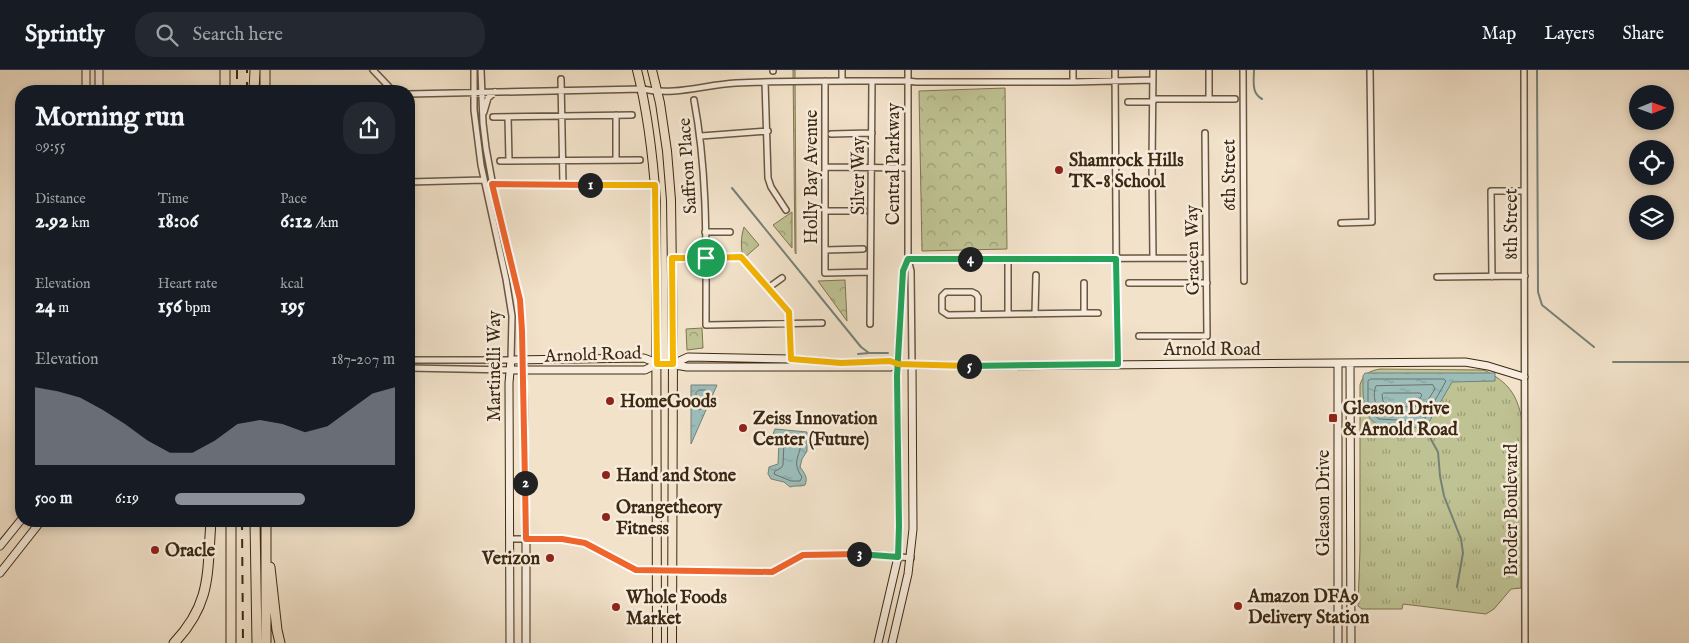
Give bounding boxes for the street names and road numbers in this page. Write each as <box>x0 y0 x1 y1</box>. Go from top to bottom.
street label: Central Parkway <box>883 103 906 225</box>
street label: Holly Bay Avenue <box>801 110 824 244</box>
street label: Saffron Place <box>674 117 703 215</box>
street label: Silver Way <box>848 137 871 215</box>
street label: 6th Street <box>1219 139 1242 211</box>
street label: 8th Street <box>1501 188 1524 260</box>
street label: Gracen Way <box>1181 204 1206 296</box>
street label: Martinelli Way <box>484 310 507 422</box>
street label: Arnold Road <box>1162 339 1261 362</box>
street label: Arnold Road <box>543 342 642 369</box>
street label: Broder Boulevard <box>1501 443 1524 576</box>
street label: Gleason Drive <box>1313 450 1336 556</box>

